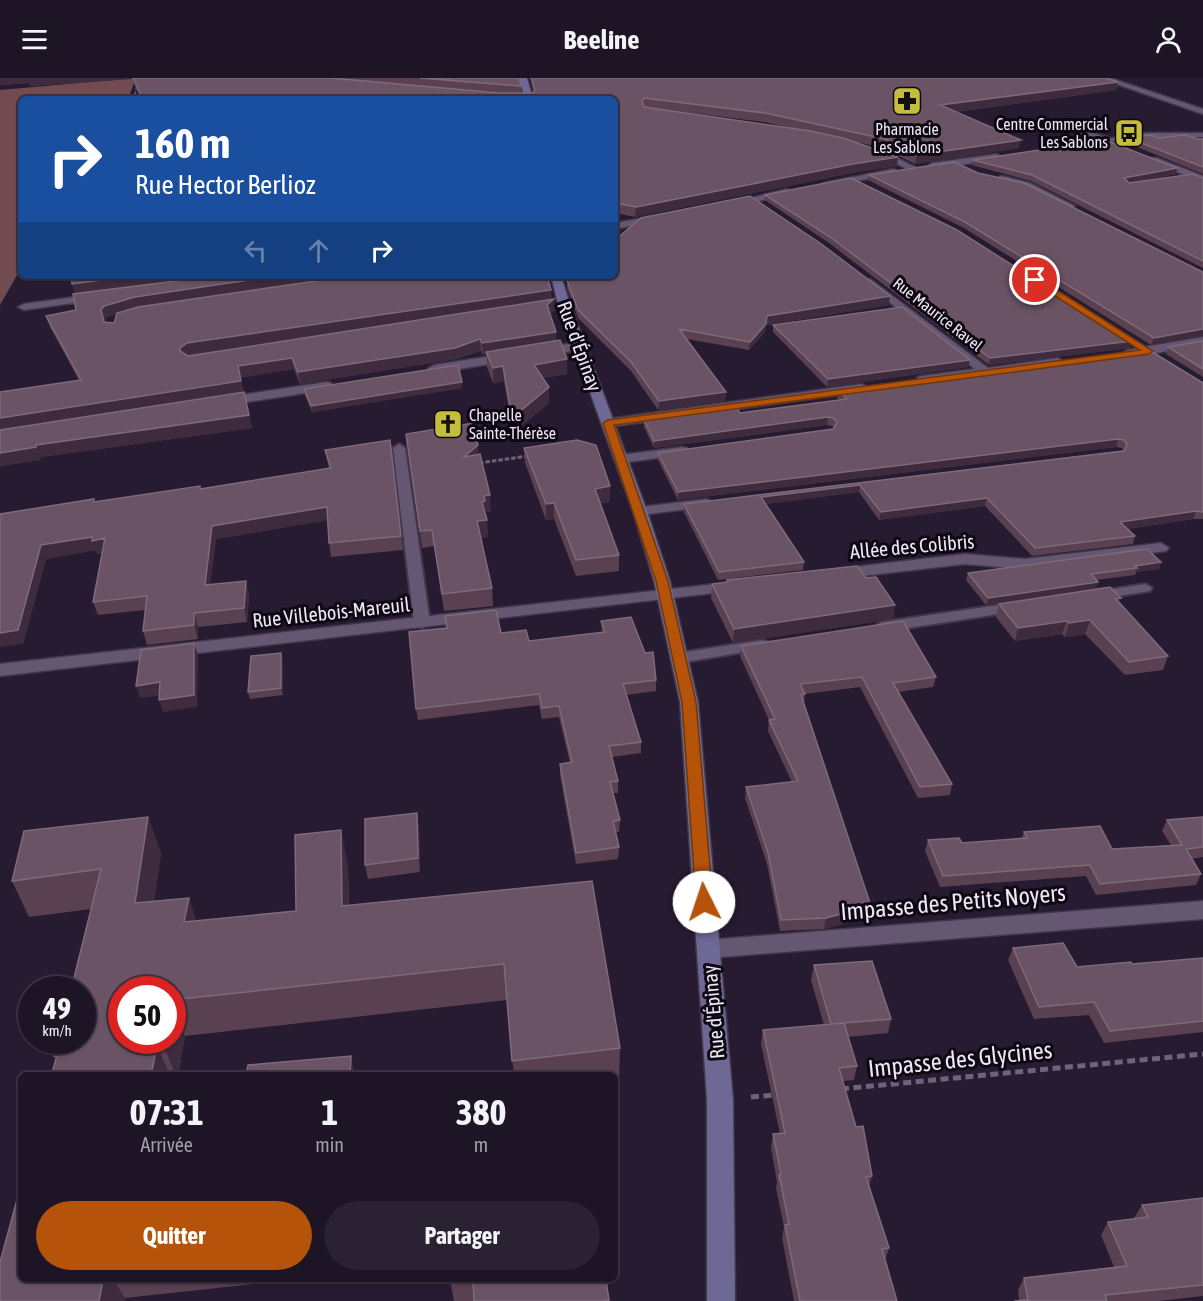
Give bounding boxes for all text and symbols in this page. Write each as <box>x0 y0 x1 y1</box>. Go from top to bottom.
icon: menu <box>18 23 51 56</box>
icon: person <box>1152 23 1185 56</box>
text: Beeline <box>564 24 639 55</box>
pharmacy icon: Pharmacie Les Sablons <box>891 85 923 117</box>
place label: Centre Commercial Les Sablons <box>996 115 1109 151</box>
bus stop icon: Centre Commercial Les Sablons <box>1113 117 1145 149</box>
text: 160 m <box>135 119 230 167</box>
icon: right <box>36 120 114 198</box>
place label: Pharmacie Les Sablons <box>873 120 941 156</box>
text: Rue Hector Berlioz <box>135 169 316 200</box>
icon: left <box>239 234 272 267</box>
icon: ahead <box>302 234 335 267</box>
icon: right <box>365 234 398 267</box>
pin <box>1009 254 1060 305</box>
icon: arrive <box>1018 263 1051 296</box>
street label: Rue Maurice Ravel <box>890 274 987 355</box>
street label: Rue d'Épinay <box>553 298 607 394</box>
place label: Chapelle Sainte-Thérèse <box>469 406 556 442</box>
church icon: Chapelle Sainte-Thérèse <box>432 408 464 440</box>
street label: Allée des Colibris <box>849 529 975 563</box>
street label: Rue Villebois-Mareuil <box>251 592 412 632</box>
position arrow <box>672 870 736 934</box>
street label: Impasse des Petits Noyers <box>839 879 1067 925</box>
street label: Rue d'Épinay <box>697 964 729 1060</box>
speed limit sign: 50 <box>108 976 186 1054</box>
text: 49 <box>43 991 71 1025</box>
text: km/h <box>42 1022 72 1039</box>
street label: Impasse des Glycines <box>867 1036 1053 1082</box>
text: 07:31 <box>130 1091 204 1133</box>
text: 1 <box>321 1091 338 1133</box>
text: 380 <box>456 1091 506 1133</box>
text: Arrivée <box>141 1133 193 1156</box>
text: min <box>315 1133 344 1156</box>
text: m <box>474 1133 488 1156</box>
button: Quitter <box>36 1201 312 1270</box>
button: Partager <box>324 1201 600 1270</box>

